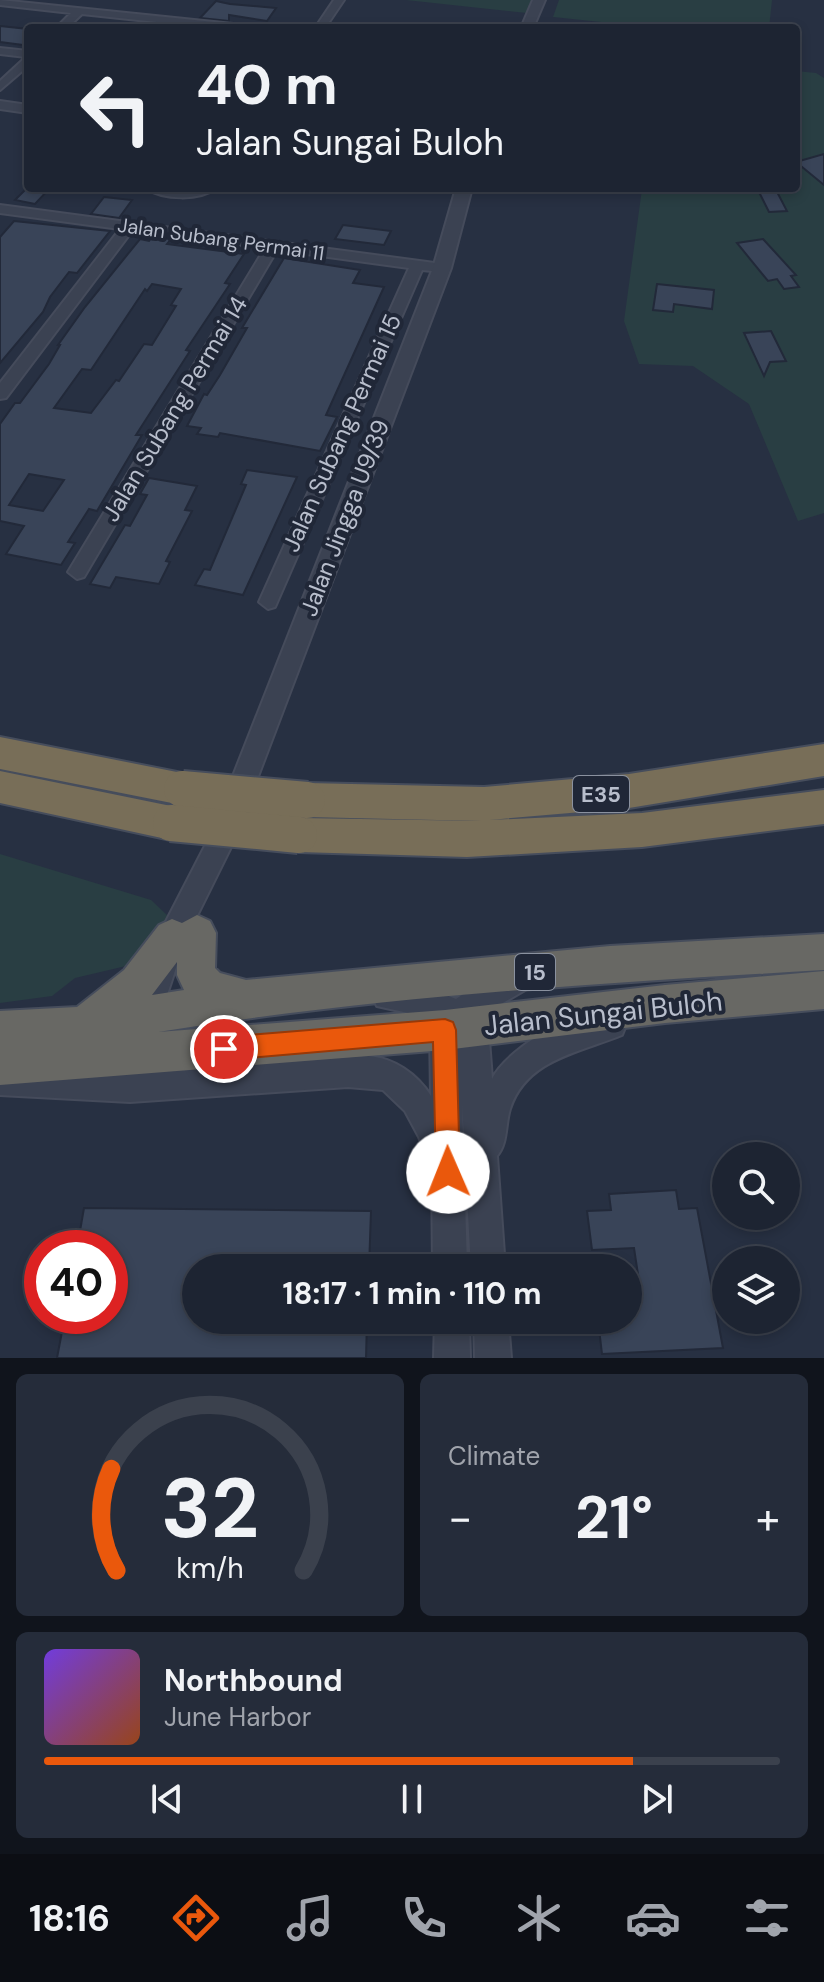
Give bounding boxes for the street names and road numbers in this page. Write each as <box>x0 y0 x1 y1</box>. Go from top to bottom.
street label: Jalan Subang Permai 11 <box>116 212 326 266</box>
street label: Jalan Subang Permai 14 <box>95 290 254 527</box>
street label: Jalan Subang Permai 15 <box>275 309 408 557</box>
street label: Jalan Jingga U9/39 <box>293 415 396 620</box>
road number: E35 <box>573 776 629 812</box>
road number: 15 <box>515 954 555 990</box>
street label: Jalan Sungai Buloh <box>482 983 724 1044</box>

